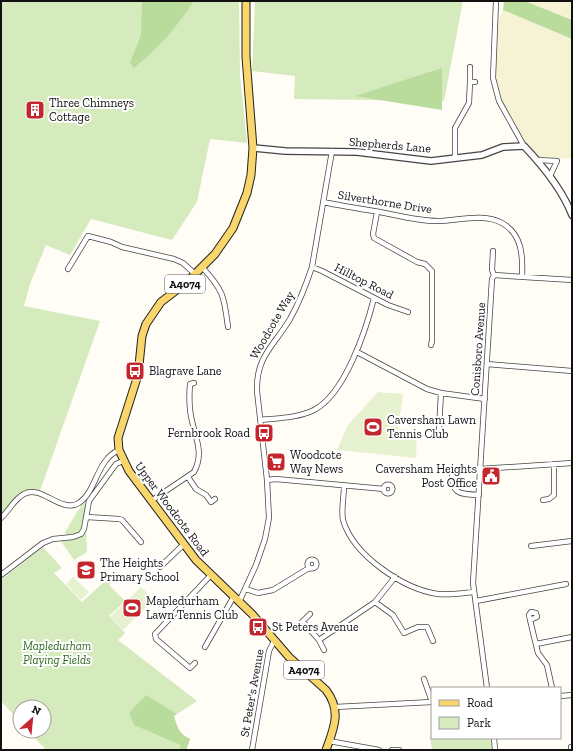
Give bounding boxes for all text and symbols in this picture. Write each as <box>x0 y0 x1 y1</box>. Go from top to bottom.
place label: Three Chimneys Cottage <box>49 96 134 124</box>
building icon: Three Chimneys Cottage <box>24 99 46 121</box>
street label: Shepherds Lane <box>348 134 432 156</box>
street label: Silverthorne Drive <box>337 188 433 216</box>
street label: Hilltop Road <box>332 260 396 302</box>
road number: A4074 <box>165 275 205 293</box>
street label: Woodcote Way <box>247 288 298 361</box>
street label: Conisboro Avenue <box>468 301 488 396</box>
bus stop icon: Blagrave Lane <box>124 360 146 382</box>
place label: Blagrave Lane <box>149 364 222 378</box>
place label: Caversham Lawn Tennis Club <box>387 413 476 441</box>
sports icon: Caversham Lawn Tennis Club <box>362 416 384 438</box>
bus stop icon: Fernbrook Road <box>253 422 275 444</box>
place label: Fernbrook Road <box>167 426 250 440</box>
place label: Woodcote Way News <box>290 448 343 476</box>
supermarket icon: Woodcote Way News <box>265 451 287 473</box>
street label: Upper Woodcote Road <box>132 459 212 559</box>
place label: Caversham Heights Post Office <box>375 462 477 490</box>
public building icon: Caversham Heights Post Office <box>480 465 502 487</box>
place label: The Heights Primary School <box>100 556 179 584</box>
school or university icon: The Heights Primary School <box>75 559 97 581</box>
place label: Mapledurham Lawn Tennis Club <box>146 594 238 622</box>
sports icon: Mapledurham Lawn Tennis Club <box>121 597 143 619</box>
bus stop icon: St Peters Avenue <box>247 616 269 638</box>
place label: St Peters Avenue <box>272 620 359 634</box>
park label: Mapledurham Playing Fields <box>23 639 92 667</box>
street label: St Peter's Avenue <box>237 648 267 738</box>
road number: A4074 <box>284 661 324 679</box>
legend <box>431 687 561 739</box>
text: Road <box>467 696 493 710</box>
north arrow <box>12 699 52 739</box>
text: N <box>30 703 44 719</box>
text: Park <box>467 716 492 730</box>

